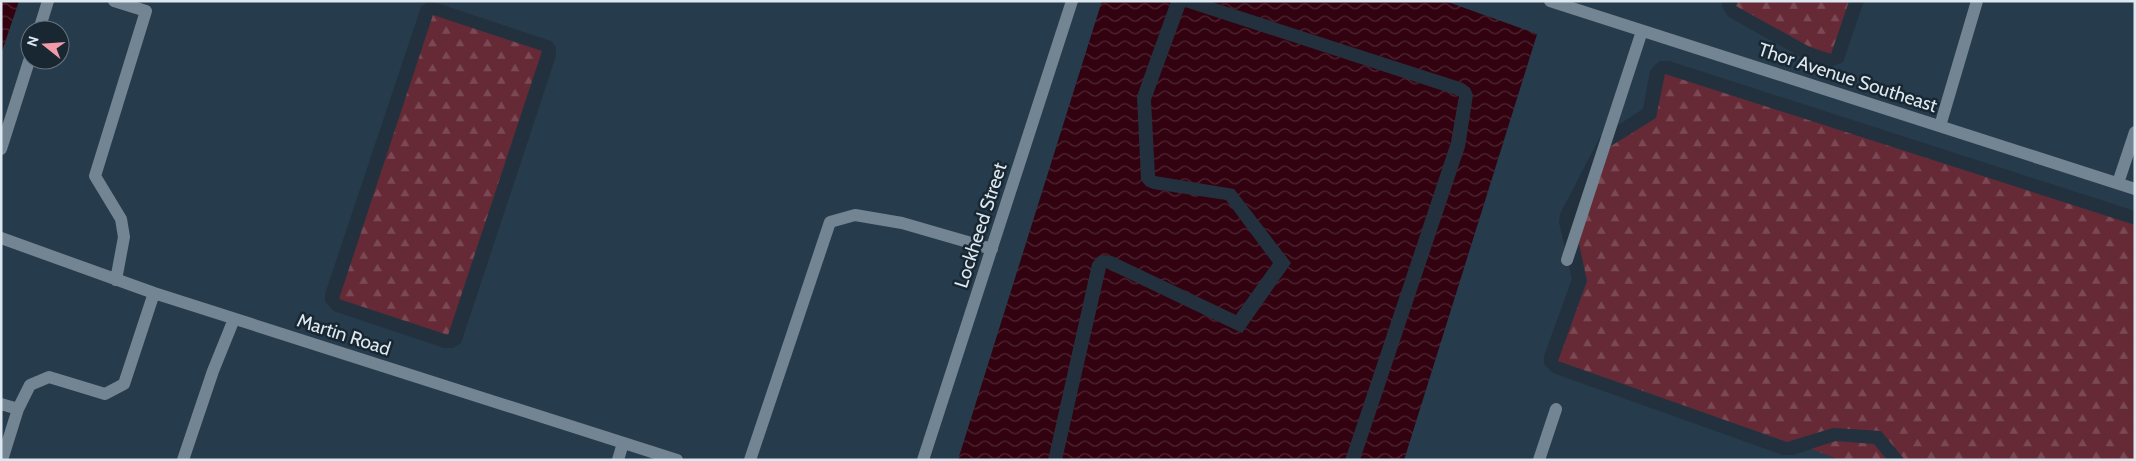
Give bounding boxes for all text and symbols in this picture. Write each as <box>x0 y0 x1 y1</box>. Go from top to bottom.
north arrow <box>20 20 70 70</box>
text: N <box>23 34 43 49</box>
street label: Thor Avenue Southeast <box>1755 38 1941 117</box>
street label: Lockheed Street <box>949 159 1012 291</box>
street label: Martin Road <box>294 309 394 360</box>

